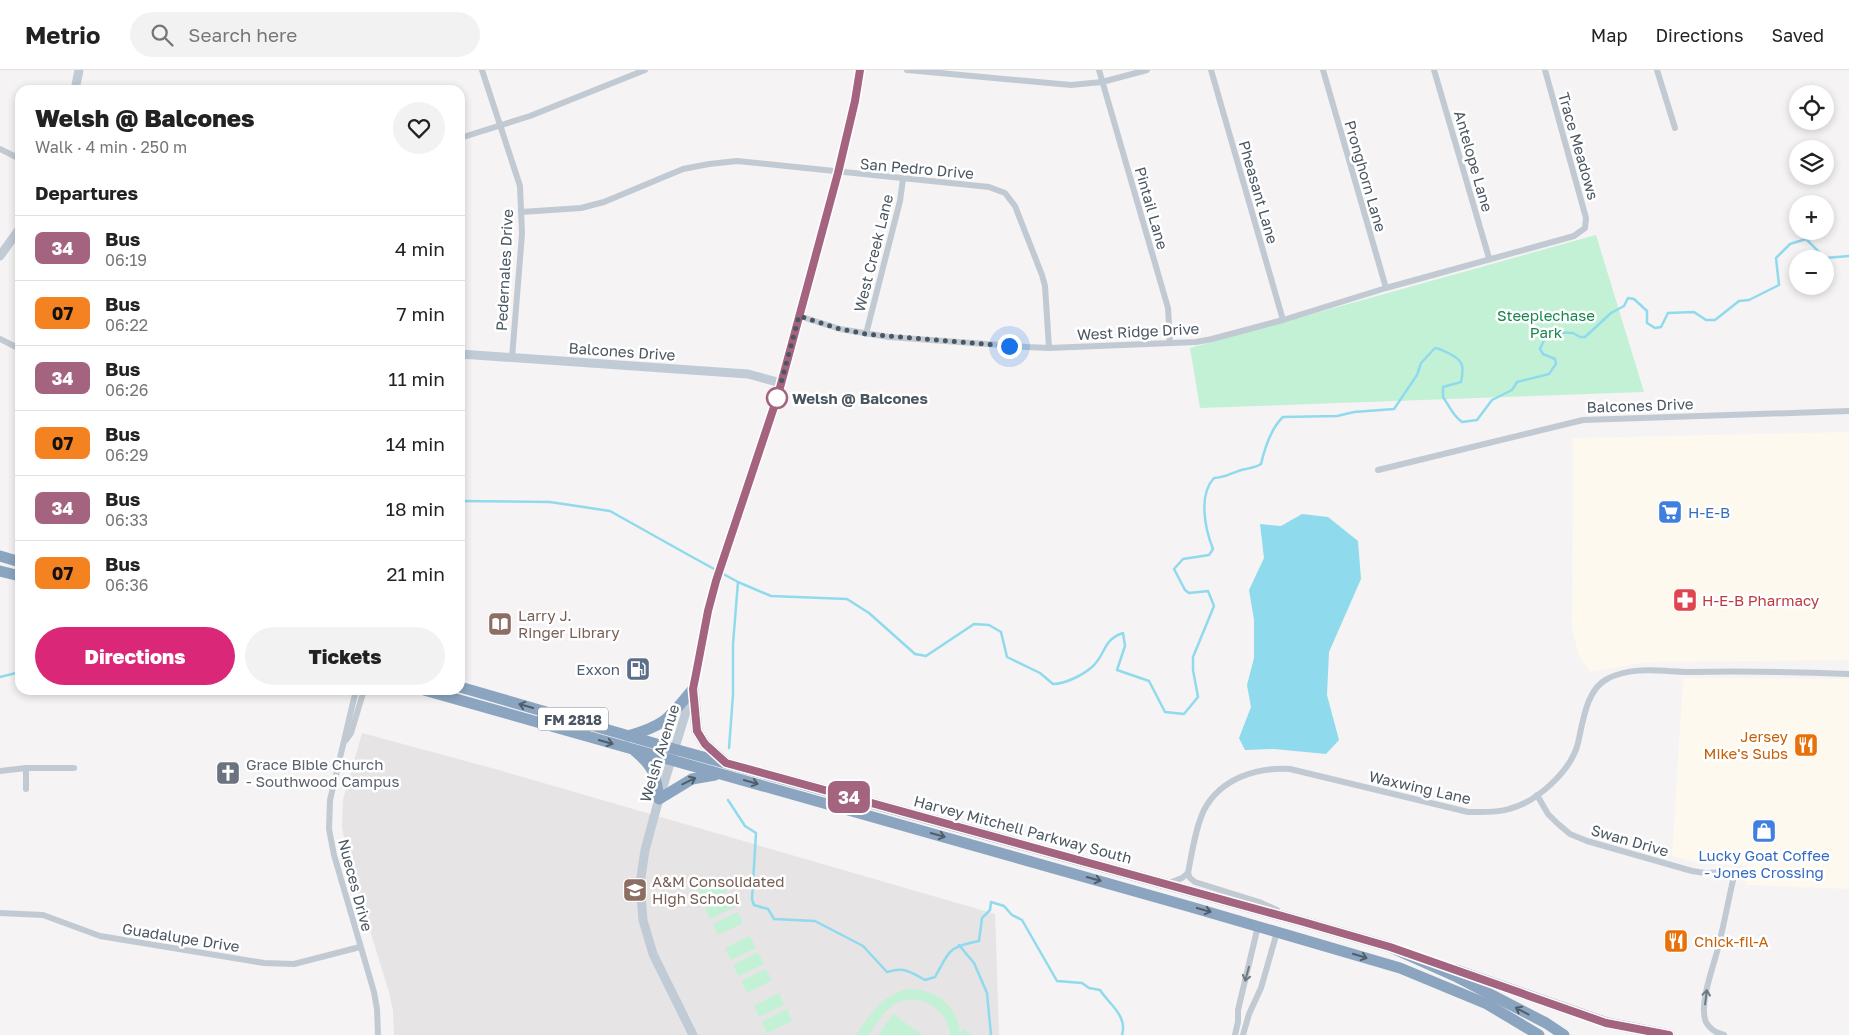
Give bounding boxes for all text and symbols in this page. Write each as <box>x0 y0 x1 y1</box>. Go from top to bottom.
search box <box>130 12 480 57</box>
text: Metrio <box>25 20 100 49</box>
icon: search <box>148 21 176 49</box>
text: Search here <box>188 23 297 46</box>
text: Map <box>1591 24 1627 46</box>
text: Directions <box>1655 24 1743 46</box>
text: Saved <box>1771 24 1824 46</box>
map controls <box>1789 85 1834 295</box>
button: locate <box>1789 85 1834 130</box>
street label: Trace Meadows <box>1555 90 1603 202</box>
button: heart <box>393 102 445 154</box>
text: Welsh @ Balcones <box>35 103 254 132</box>
street label: Antelope Lane <box>1451 108 1497 214</box>
street label: Pronghorn Lane <box>1341 118 1391 234</box>
text: Walk · 4 min · 250 m <box>35 137 187 157</box>
street label: Pheasant Lane <box>1236 138 1282 246</box>
button: layers <box>1789 140 1834 185</box>
street label: San Pedro Drive <box>859 154 975 182</box>
street label: Pintail Lane <box>1132 165 1172 252</box>
text: Departures <box>35 181 138 204</box>
street label: West Creek Lane <box>850 192 896 314</box>
button: + <box>1789 195 1834 240</box>
street label: Pedernales Drive <box>492 208 516 331</box>
text: Bus <box>105 227 140 250</box>
text: 34 <box>51 237 74 259</box>
text: 4 min <box>395 237 445 260</box>
text: 06:19 <box>105 250 147 270</box>
button: − <box>1789 250 1834 295</box>
text: Bus <box>105 292 140 315</box>
text: 07 <box>52 302 73 324</box>
text: 7 min <box>397 302 445 325</box>
park label: Steeplechase Park <box>1497 306 1595 341</box>
text: 06:22 <box>105 315 148 335</box>
street label: West Ridge Drive <box>1076 319 1200 343</box>
your location <box>997 334 1022 359</box>
street label: Balcones Drive <box>568 338 676 364</box>
text: Bus <box>105 357 140 380</box>
text: 34 <box>51 367 74 389</box>
text: 11 min <box>388 367 445 390</box>
text: 06:26 <box>105 380 148 400</box>
marker: Welsh @ Balcones <box>766 387 788 409</box>
place label: Welsh @ Balcones <box>792 389 928 407</box>
street label: Balcones Drive <box>1586 394 1694 416</box>
text: Bus <box>105 422 140 445</box>
text: 07 <box>52 432 73 454</box>
text: 14 min <box>386 432 445 455</box>
text: 06:29 <box>105 445 148 465</box>
text: Bus <box>105 487 140 510</box>
text: 34 <box>51 497 74 519</box>
text: 18 min <box>386 497 445 520</box>
supermarket icon: H-E-B <box>1657 499 1683 525</box>
place label: H-E-B <box>1688 503 1730 521</box>
text: 06:33 <box>105 510 148 530</box>
text: Bus <box>105 552 140 575</box>
text: 07 <box>52 562 73 584</box>
text: 21 min <box>386 562 445 585</box>
text: 06:36 <box>105 575 148 595</box>
pharmacy icon: H-E-B Pharmacy <box>1672 587 1698 613</box>
place label: H-E-B Pharmacy <box>1702 591 1820 609</box>
place label: Larry J. Ringer Library <box>518 606 620 641</box>
library icon: Larry J. Ringer Library <box>487 611 513 637</box>
button: Directions <box>35 627 235 685</box>
button: Tickets <box>245 627 445 685</box>
fuel station icon: Exxon <box>625 656 651 682</box>
place label: Exxon <box>576 660 620 678</box>
one-way arrow <box>519 700 535 710</box>
street label: Welsh Avenue <box>636 702 682 804</box>
road number: FM 2818 <box>538 708 608 731</box>
place label: Jersey Mike's Subs <box>1704 727 1789 762</box>
restaurant icon: Jersey Mike's Subs <box>1793 732 1819 758</box>
one-way arrow <box>598 737 614 747</box>
place label: Grace Bible Church - Southwood Campus <box>246 755 399 790</box>
church icon: Grace Bible Church - Southwood Campus <box>215 760 241 786</box>
street label: Waxwing Lane <box>1367 767 1473 808</box>
one-way arrow <box>681 776 696 786</box>
one-way arrow <box>743 778 759 788</box>
line badge: 34 <box>826 781 872 813</box>
text: 34 <box>838 786 860 808</box>
street label: Harvey Mitchell Parkway South <box>912 791 1134 867</box>
shop icon: Lucky Goat Coffee - Jones Crossing <box>1751 818 1777 844</box>
street label: Swan Drive <box>1589 820 1671 860</box>
one-way arrow <box>930 831 946 841</box>
street label: Nueces Drive <box>335 837 377 933</box>
place label: Lucky Goat Coffee - Jones Crossing <box>1698 846 1830 881</box>
place label: A&M Consolidated High School <box>652 872 784 907</box>
one-way arrow <box>1086 875 1102 885</box>
school or university icon: A&M Consolidated High School <box>622 877 648 903</box>
one-way arrow <box>1195 906 1211 916</box>
street label: Guadalupe Drive <box>121 919 241 955</box>
restaurant icon: Chick-fil-A <box>1663 928 1689 954</box>
place label: Chick-fil-A <box>1694 932 1769 950</box>
one-way arrow <box>1351 951 1367 961</box>
one-way arrow <box>1242 965 1252 981</box>
one-way arrow <box>1701 989 1711 1005</box>
one-way arrow <box>1515 1006 1530 1015</box>

